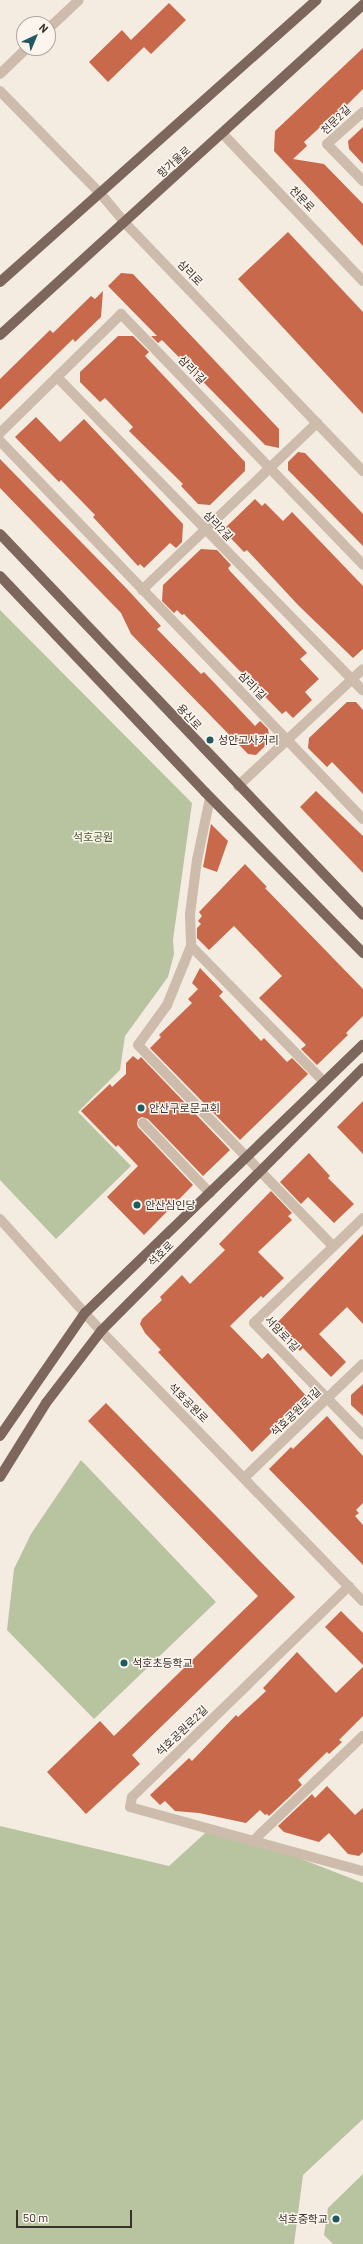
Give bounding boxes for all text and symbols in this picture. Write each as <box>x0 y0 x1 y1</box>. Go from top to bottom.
north arrow <box>16 16 56 56</box>
text: N <box>37 21 51 35</box>
street label: 천문2길 <box>318 103 354 137</box>
street label: 항가울로 <box>155 144 193 180</box>
street label: 천문로 <box>287 183 317 215</box>
street label: 삼리로 <box>175 257 205 289</box>
street label: 삼리1길 <box>175 353 209 387</box>
street label: 삼리2길 <box>201 508 235 544</box>
street label: 삼리1길 <box>235 669 269 703</box>
street label: 용신로 <box>174 701 204 733</box>
place label: 성안고사거리 <box>218 733 279 747</box>
marker: 성안고사거리 <box>205 735 215 745</box>
park label: 석호공원 <box>73 830 113 844</box>
place label: 안산구로문교회 <box>149 1101 220 1115</box>
marker: 안산구로문교회 <box>136 1103 146 1113</box>
place label: 안산심인당 <box>145 1198 196 1212</box>
marker: 안산심인당 <box>132 1200 142 1210</box>
street label: 석호로 <box>146 1239 176 1269</box>
street label: 서암로1길 <box>262 1313 302 1355</box>
street label: 석호공원로 <box>165 1380 211 1426</box>
street label: 석호공원로1길 <box>268 1385 324 1439</box>
place label: 석호초등학교 <box>132 1656 193 1670</box>
marker: 석호초등학교 <box>119 1658 129 1668</box>
street label: 석호공원로2길 <box>153 1703 211 1759</box>
scale bar <box>18 2202 134 2228</box>
text: 50 m <box>23 2210 48 2224</box>
place label: 석호중학교 <box>277 2212 328 2226</box>
marker: 석호중학교 <box>331 2214 341 2224</box>

